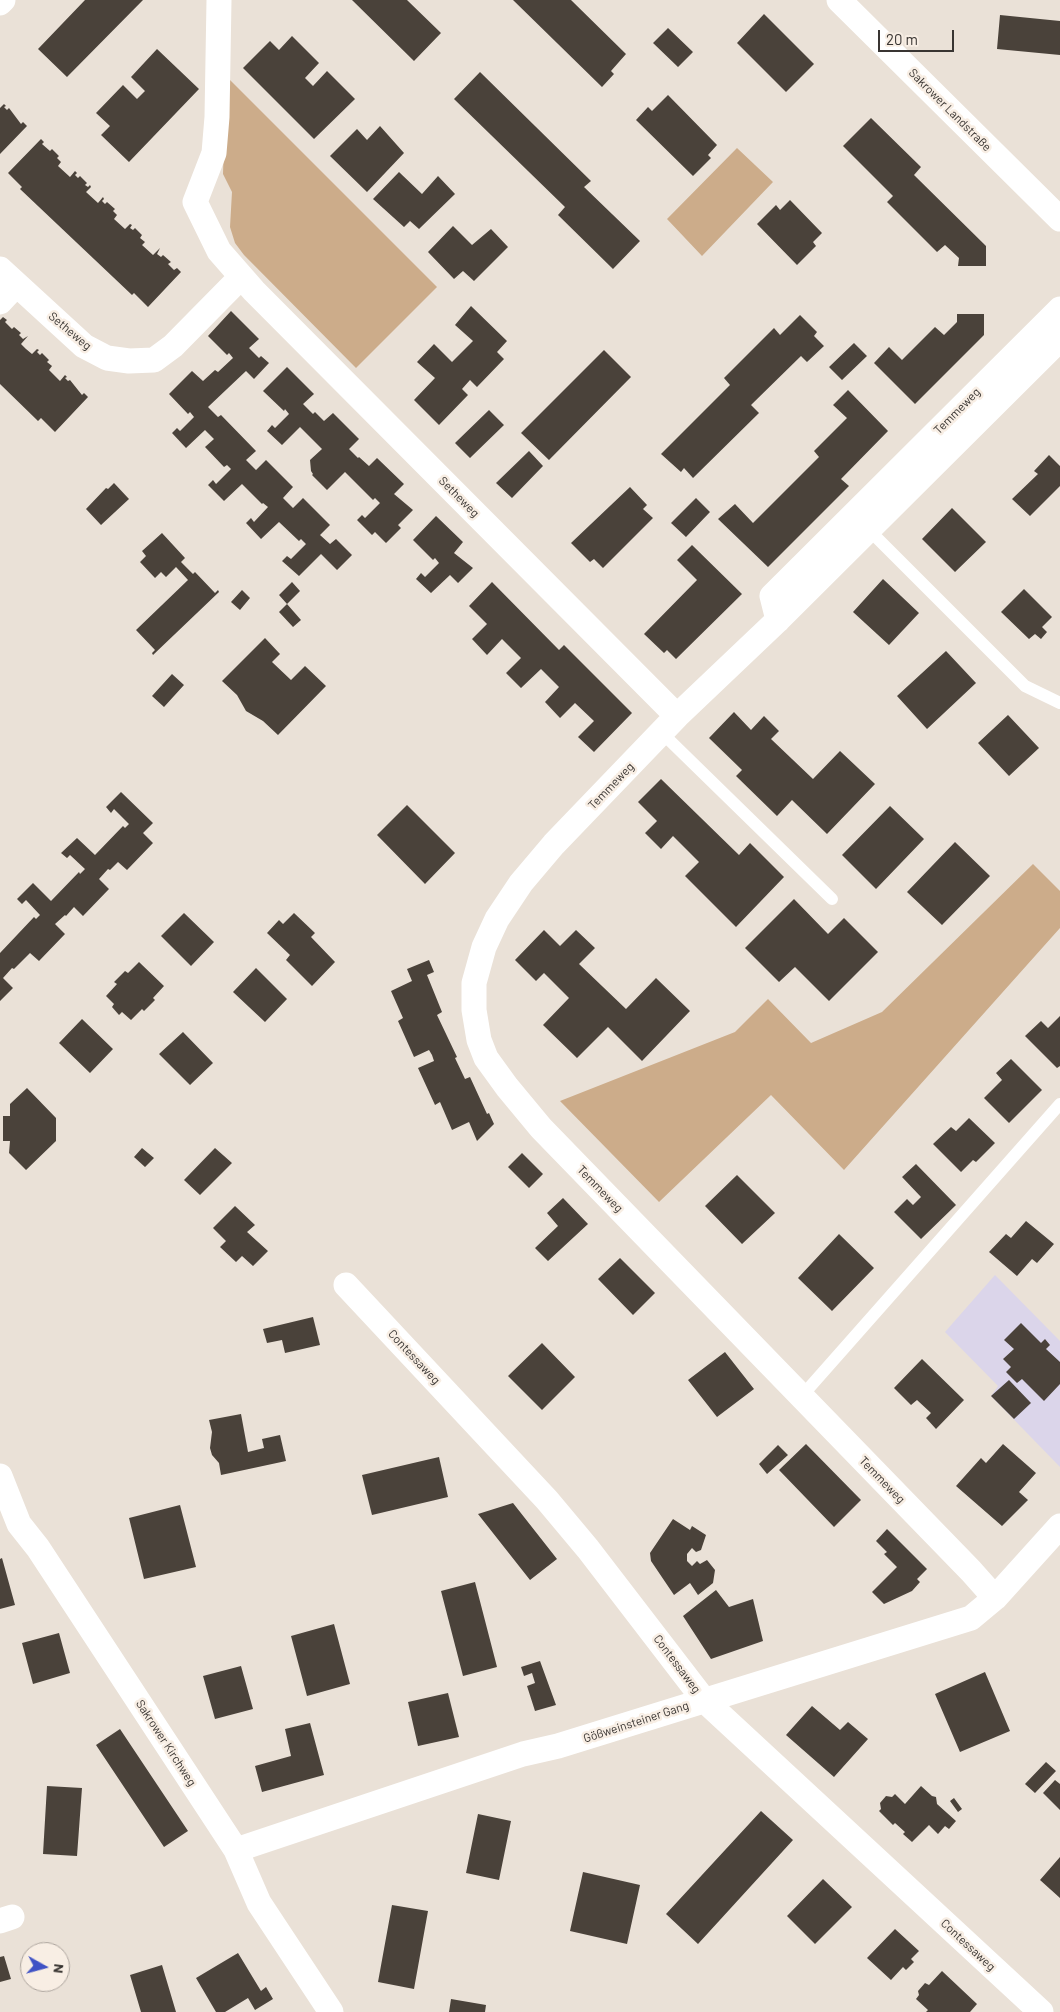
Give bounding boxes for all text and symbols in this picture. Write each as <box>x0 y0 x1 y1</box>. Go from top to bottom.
scale bar <box>880 20 956 52</box>
text: 20 m <box>886 30 918 48</box>
street label: Sakrower Landstraße <box>906 66 994 154</box>
street label: Setheweg <box>46 309 94 353</box>
street label: Temmeweg <box>931 385 983 437</box>
street label: Setheweg <box>436 474 482 520</box>
street label: Temmeweg <box>585 760 637 812</box>
street label: Temmeweg <box>574 1163 626 1215</box>
street label: Contessaweg <box>385 1327 443 1387</box>
street label: Temmeweg <box>856 1454 908 1506</box>
street label: Contessaweg <box>650 1632 704 1696</box>
street label: Sakrower Kirchweg <box>133 1697 199 1789</box>
street label: Gößweinsteiner Gang <box>581 1698 691 1746</box>
street label: Contessaweg <box>938 1916 998 1974</box>
north arrow <box>20 1942 70 1992</box>
text: N <box>50 1963 68 1974</box>

